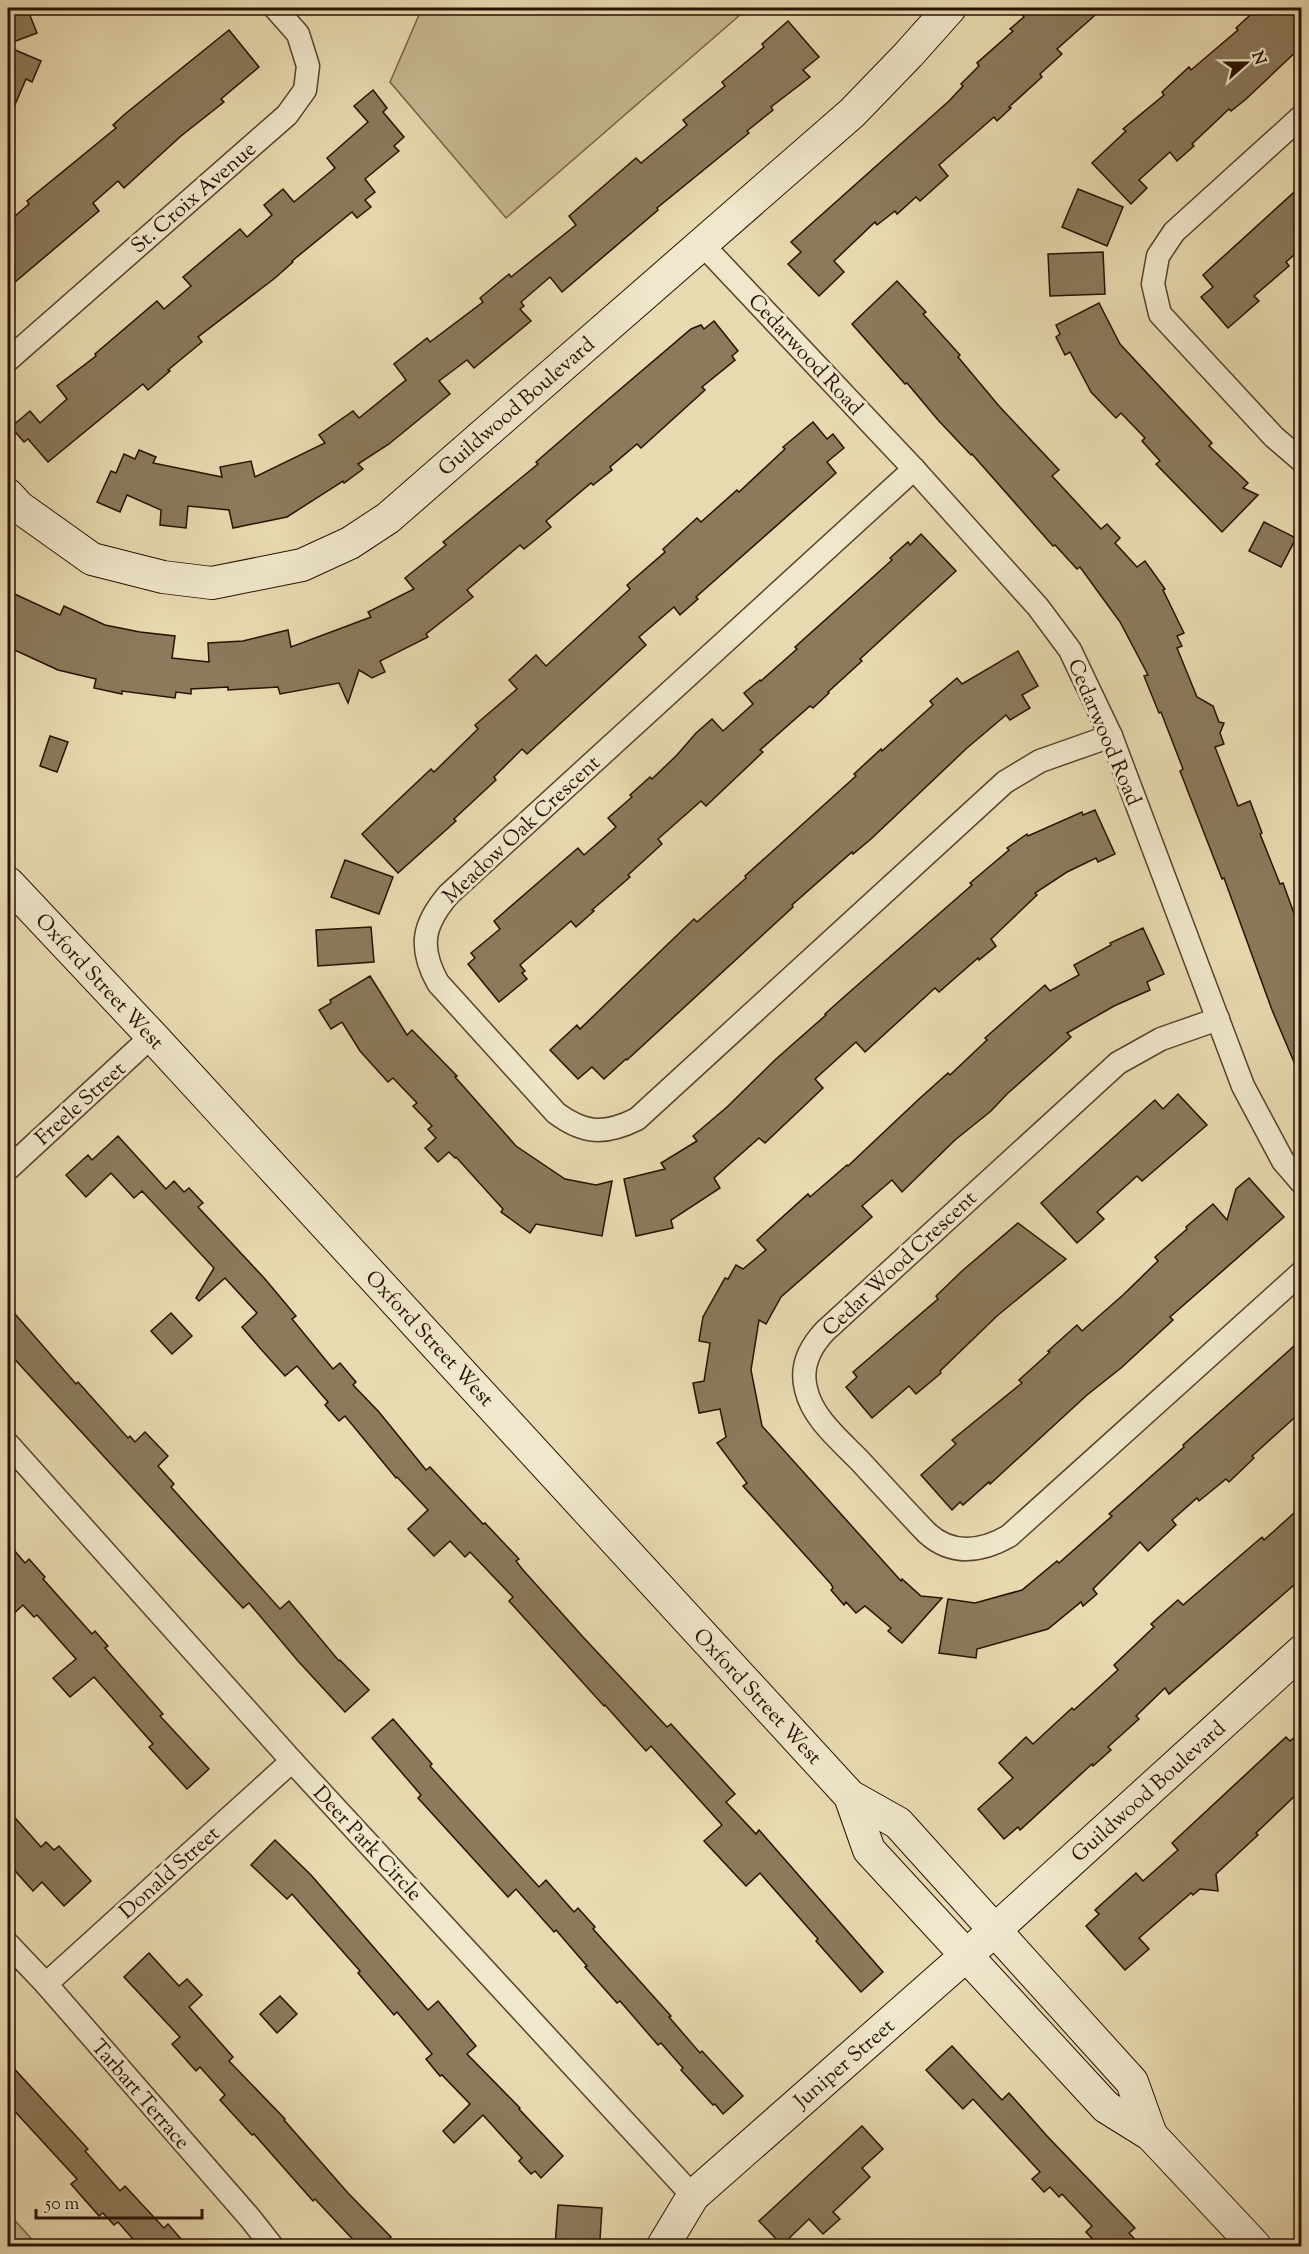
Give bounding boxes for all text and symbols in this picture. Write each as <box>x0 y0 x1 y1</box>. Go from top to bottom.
north arrow <box>1216 33 1276 93</box>
text: N <box>1245 48 1271 69</box>
street label: St. Croix Avenue <box>125 136 264 262</box>
street label: Cedarwood Road <box>740 288 869 423</box>
street label: Guildwood Boulevard <box>432 331 602 484</box>
street label: Cedarwood Road <box>1059 655 1148 811</box>
street label: Meadow Oak Crescent <box>437 749 608 912</box>
street label: Oxford Street West <box>27 907 170 1057</box>
street label: Freele Street <box>29 1056 133 1153</box>
street label: Cedar Wood Crescent <box>816 1185 984 1344</box>
street label: Oxford Street West <box>357 1264 500 1414</box>
street label: Oxford Street West <box>685 1622 828 1772</box>
street label: Guildwood Boulevard <box>1065 1715 1233 1870</box>
street label: Deer Park Circle <box>305 1780 428 1909</box>
street label: Donald Street <box>113 1820 227 1927</box>
street label: Juniper Street <box>788 2012 902 2117</box>
street label: Tarbart Terrace <box>83 2034 196 2157</box>
scale bar <box>36 2182 202 2220</box>
text: 50 m <box>44 2192 80 2218</box>

